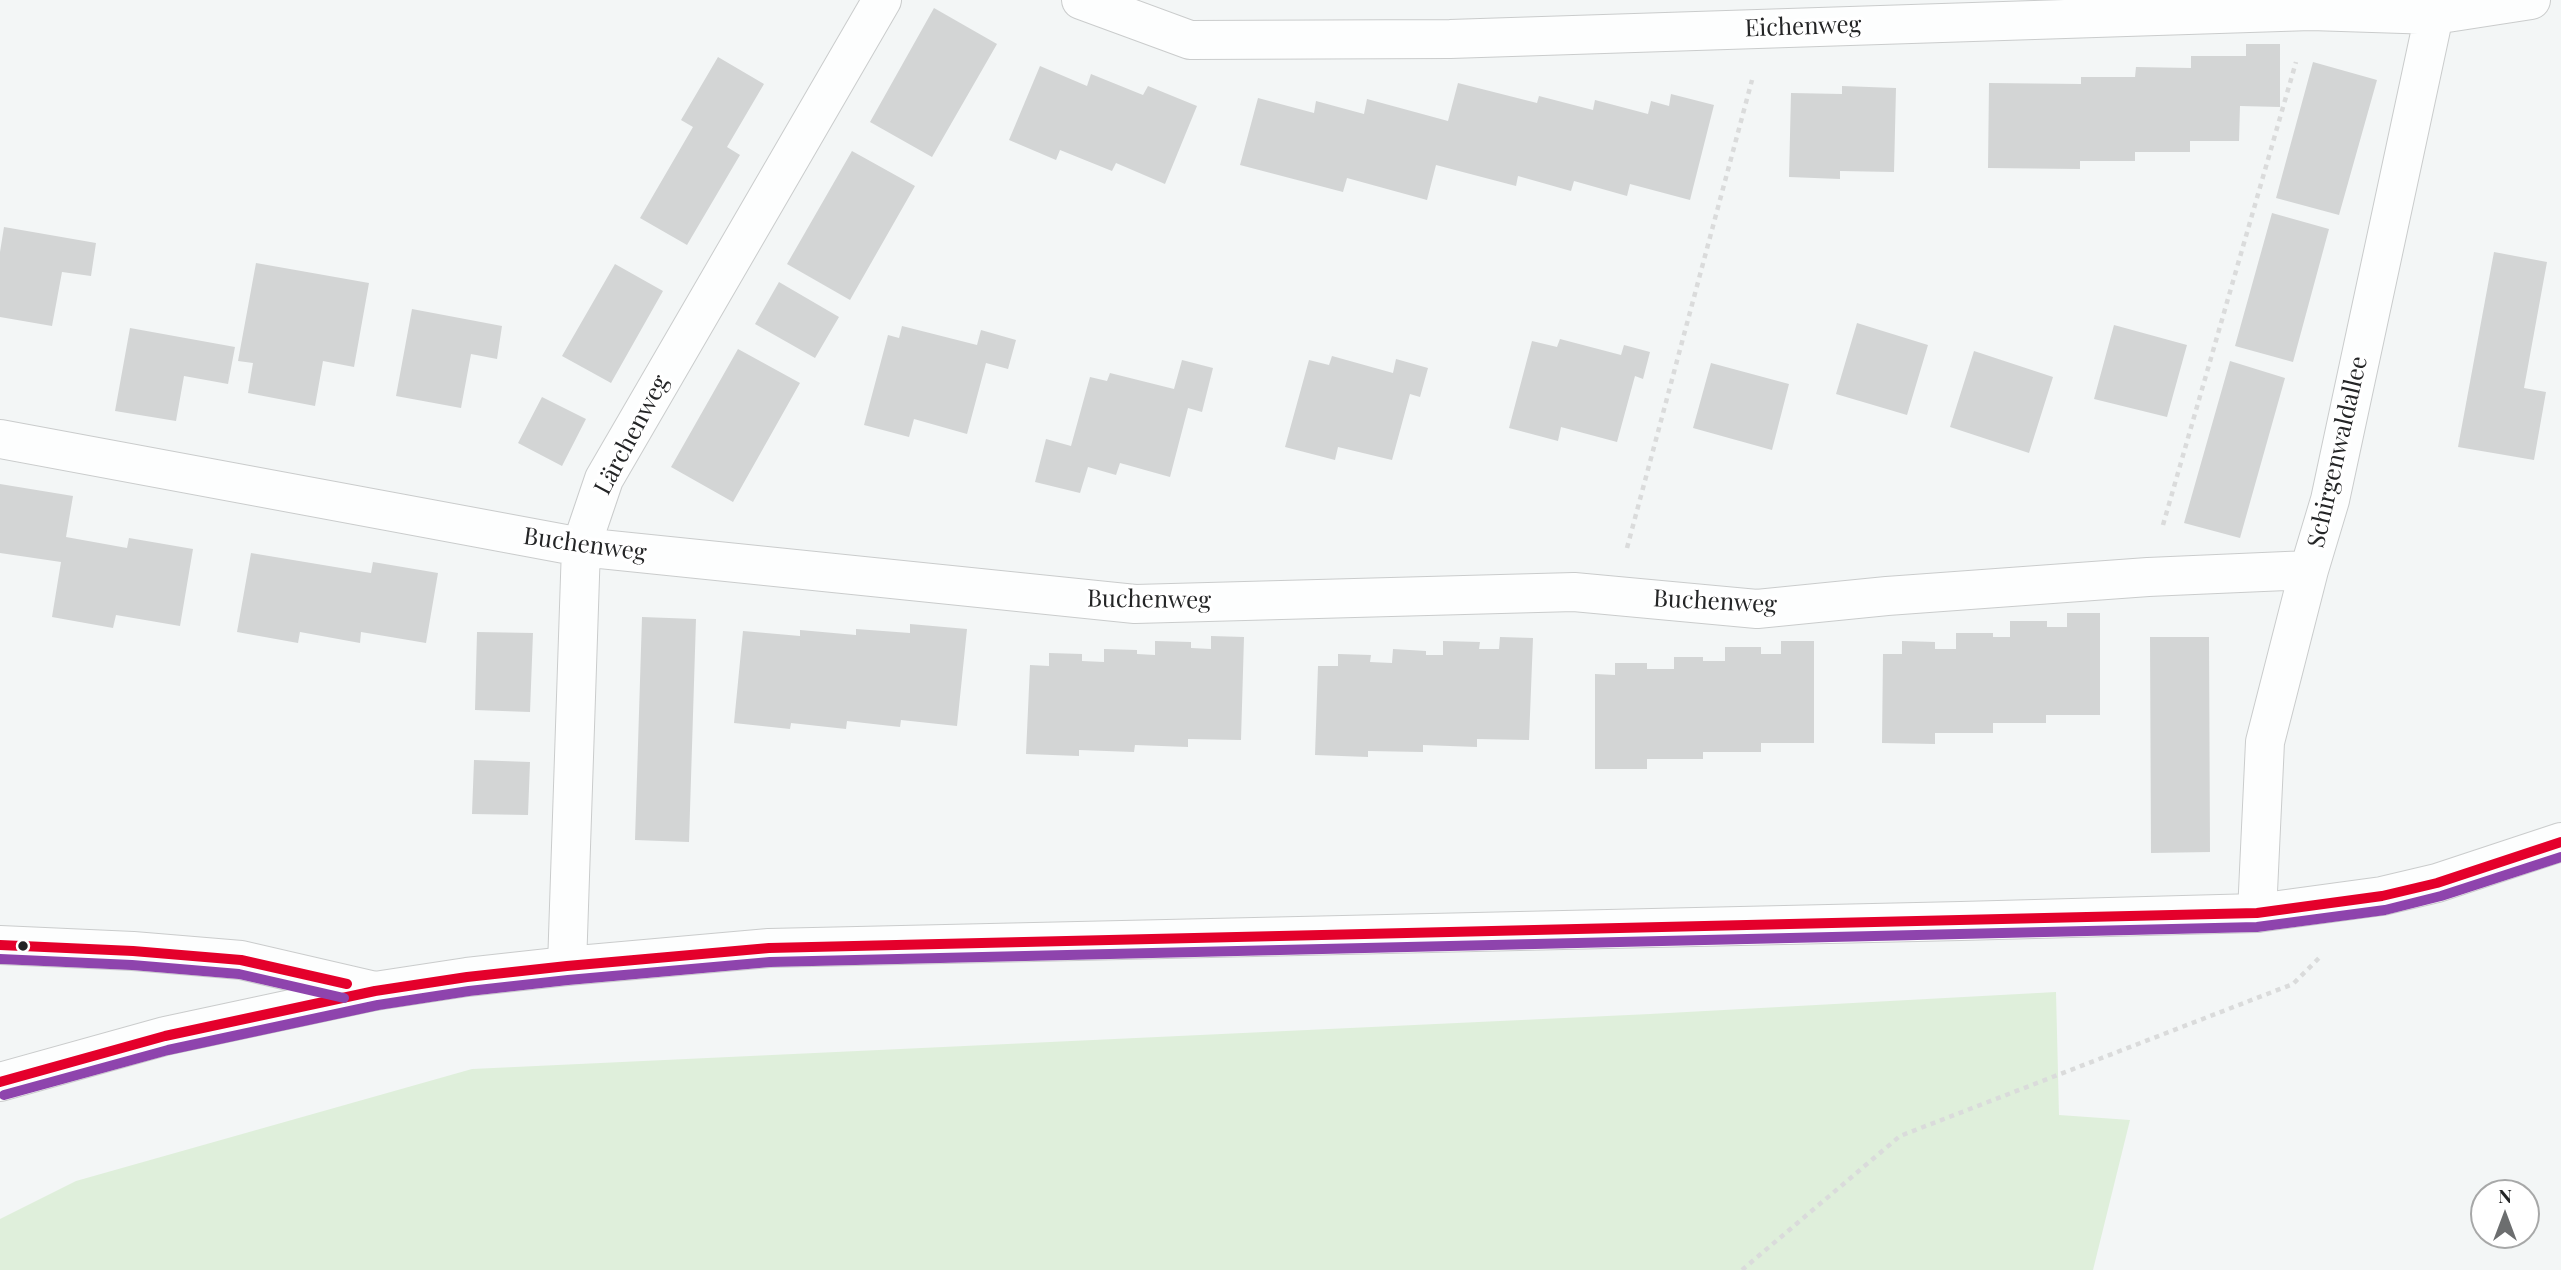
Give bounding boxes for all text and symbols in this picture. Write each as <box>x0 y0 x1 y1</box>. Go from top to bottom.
street label: Eichenweg <box>1744 11 1862 43</box>
street label: Schirgenwaldallee <box>2302 353 2374 551</box>
street label: Lärchenweg <box>588 370 676 500</box>
street label: Buchenweg <box>522 522 648 568</box>
street label: Buchenweg <box>1652 584 1778 620</box>
street label: Buchenweg <box>1087 585 1211 615</box>
unlabelled marker <box>16 939 30 953</box>
north arrow <box>2470 1179 2540 1249</box>
text: N <box>2498 1182 2512 1208</box>

